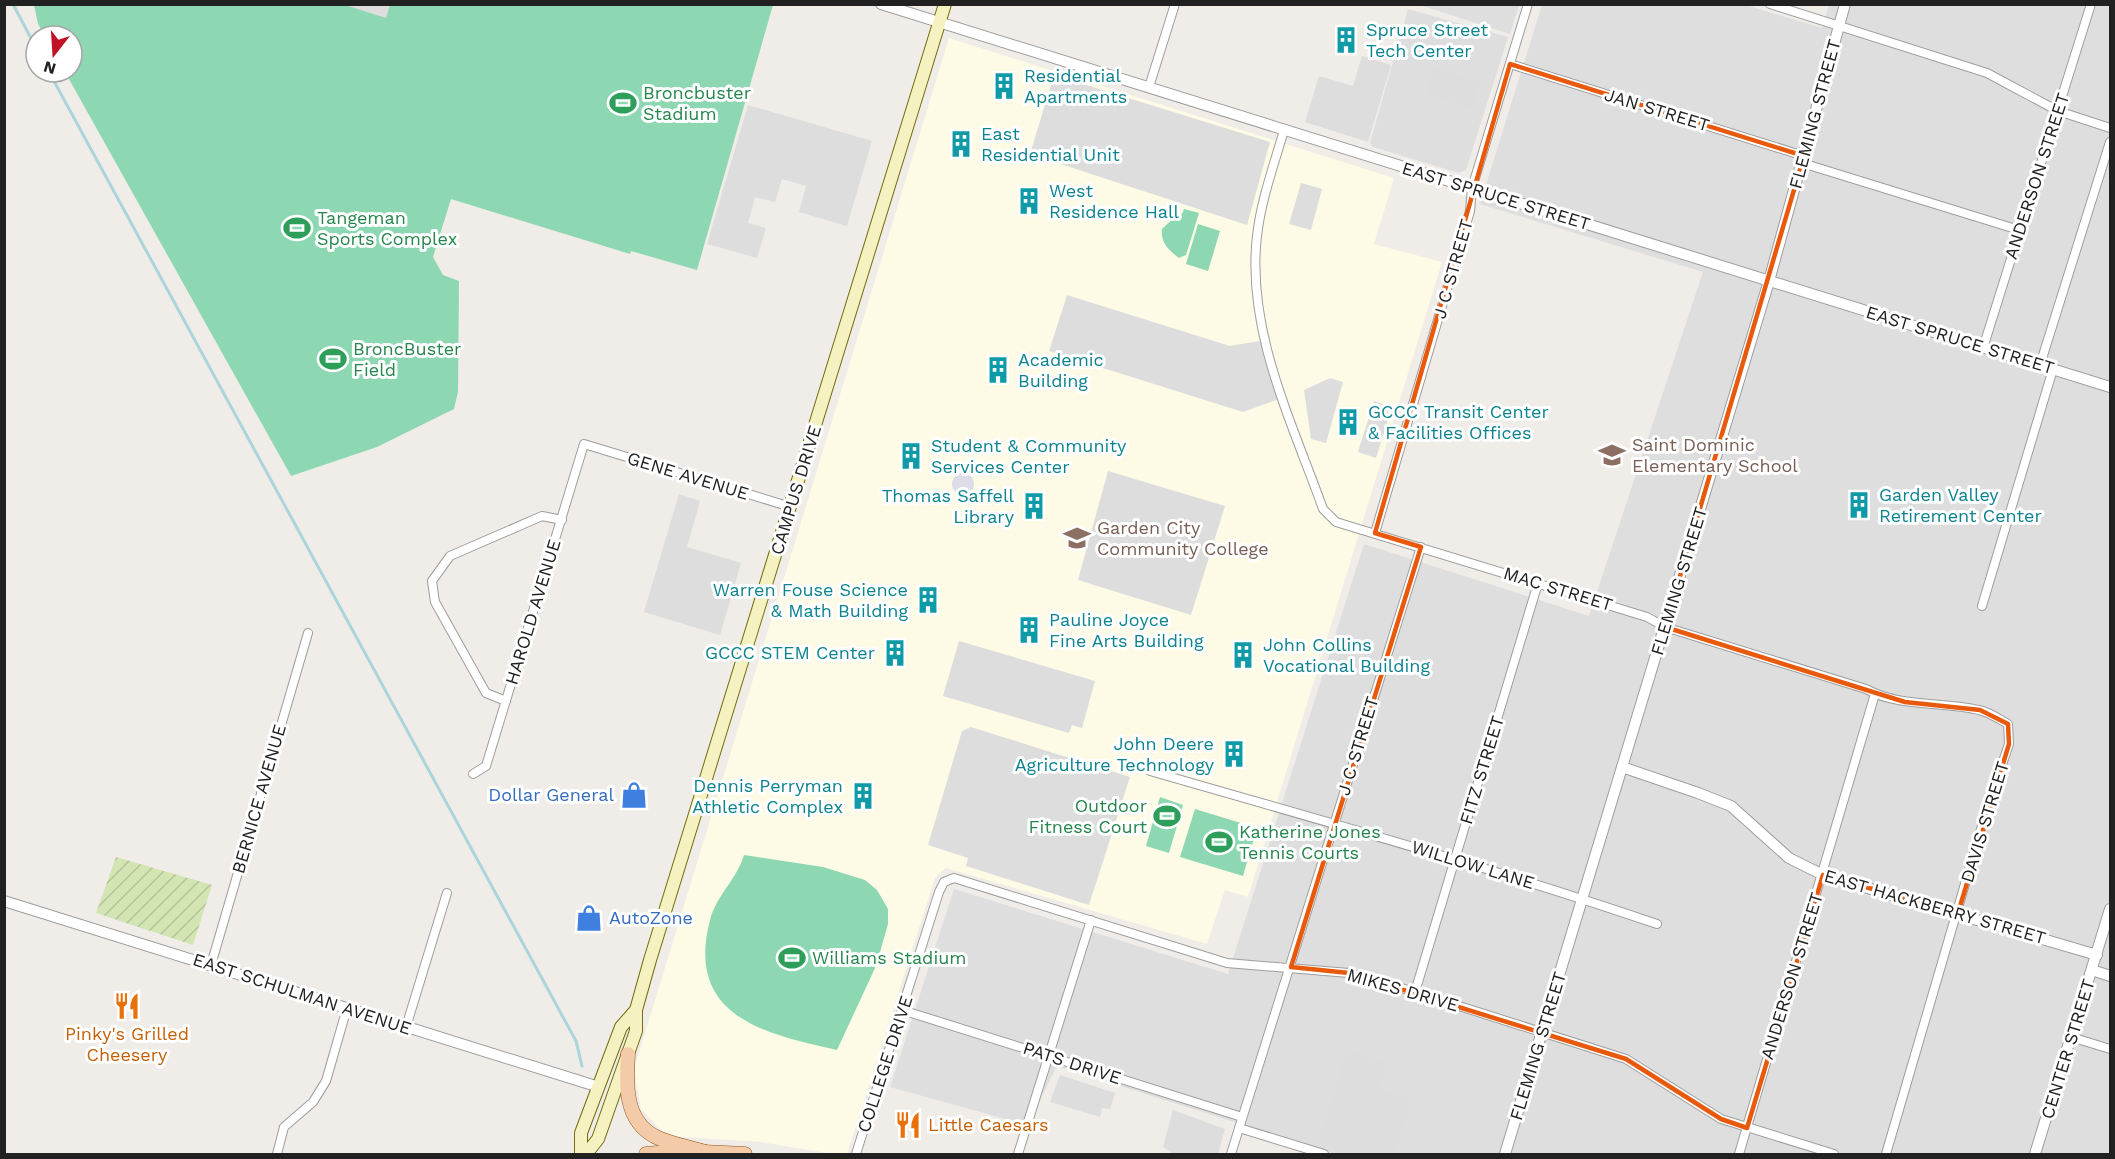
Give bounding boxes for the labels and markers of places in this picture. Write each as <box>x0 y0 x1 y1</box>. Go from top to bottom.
place label: Spruce Street Tech Center <box>1366 19 1488 61</box>
building icon: Spruce Street Tech Center <box>1331 25 1361 55</box>
place label: Residential Apartments <box>1024 65 1127 107</box>
building icon: Residential Apartments <box>989 71 1019 101</box>
place label: Broncbuster Stadium <box>643 82 751 124</box>
sports icon: Broncbuster Stadium <box>608 88 638 118</box>
place label: East Residential Unit <box>981 123 1120 165</box>
building icon: East Residential Unit <box>946 129 976 159</box>
place label: West Residence Hall <box>1049 180 1180 222</box>
building icon: West Residence Hall <box>1014 186 1044 216</box>
place label: Tangeman Sports Complex <box>317 207 457 249</box>
sports icon: Tangeman Sports Complex <box>282 213 312 243</box>
place label: BroncBuster Field <box>353 338 461 380</box>
sports icon: BroncBuster Field <box>318 344 348 374</box>
place label: Academic Building <box>1018 349 1104 391</box>
building icon: Academic Building <box>983 355 1013 385</box>
place label: GCCC Transit Center & Facilities Offices <box>1368 401 1549 443</box>
building icon: GCCC Transit Center & Facilities Offices <box>1333 407 1363 437</box>
place label: Saint Dominic Elementary School <box>1632 434 1798 476</box>
place label: Student & Community Services Center <box>931 435 1127 477</box>
school or university icon: Saint Dominic Elementary School <box>1597 440 1627 470</box>
building icon: Student & Community Services Center <box>896 441 926 471</box>
place label: Garden Valley Retirement Center <box>1879 484 2042 526</box>
place label: Thomas Saffell Library <box>882 485 1015 527</box>
building icon: Garden Valley Retirement Center <box>1844 490 1874 520</box>
building icon: Thomas Saffell Library <box>1019 491 1049 521</box>
place label: Garden City Community College <box>1097 517 1269 559</box>
school or university icon: Garden City Community College <box>1062 523 1092 553</box>
place label: Warren Fouse Science & Math Building <box>713 579 908 621</box>
building icon: Warren Fouse Science & Math Building <box>913 585 943 615</box>
place label: Pauline Joyce Fine Arts Building <box>1049 609 1204 651</box>
building icon: Pauline Joyce Fine Arts Building <box>1014 615 1044 645</box>
place label: John Collins Vocational Building <box>1263 634 1430 676</box>
building icon: GCCC STEM Center <box>880 638 910 668</box>
building icon: John Collins Vocational Building <box>1228 640 1258 670</box>
place label: GCCC STEM Center <box>705 642 875 663</box>
place label: John Deere Agriculture Technology <box>1015 733 1215 775</box>
building icon: John Deere Agriculture Technology <box>1219 739 1249 769</box>
place label: Dennis Perryman Athletic Complex <box>692 775 843 817</box>
shop icon: Dollar General <box>619 780 649 810</box>
building icon: Dennis Perryman Athletic Complex <box>848 781 878 811</box>
place label: Dollar General <box>488 784 614 805</box>
place label: Outdoor Fitness Court <box>1028 795 1147 837</box>
sports icon: Outdoor Fitness Court <box>1152 801 1182 831</box>
place label: Katherine Jones Tennis Courts <box>1239 821 1381 863</box>
sports icon: Katherine Jones Tennis Courts <box>1204 827 1234 857</box>
shop icon: AutoZone <box>574 903 604 933</box>
place label: AutoZone <box>609 907 693 928</box>
sports icon: Williams Stadium <box>777 943 807 973</box>
place label: Williams Stadium <box>812 947 966 968</box>
restaurant icon: Pinky's Grilled Cheesery <box>112 991 142 1021</box>
place label: Pinky's Grilled Cheesery <box>65 1023 189 1065</box>
restaurant icon: Little Caesars <box>893 1110 923 1140</box>
place label: Little Caesars <box>928 1114 1049 1135</box>

